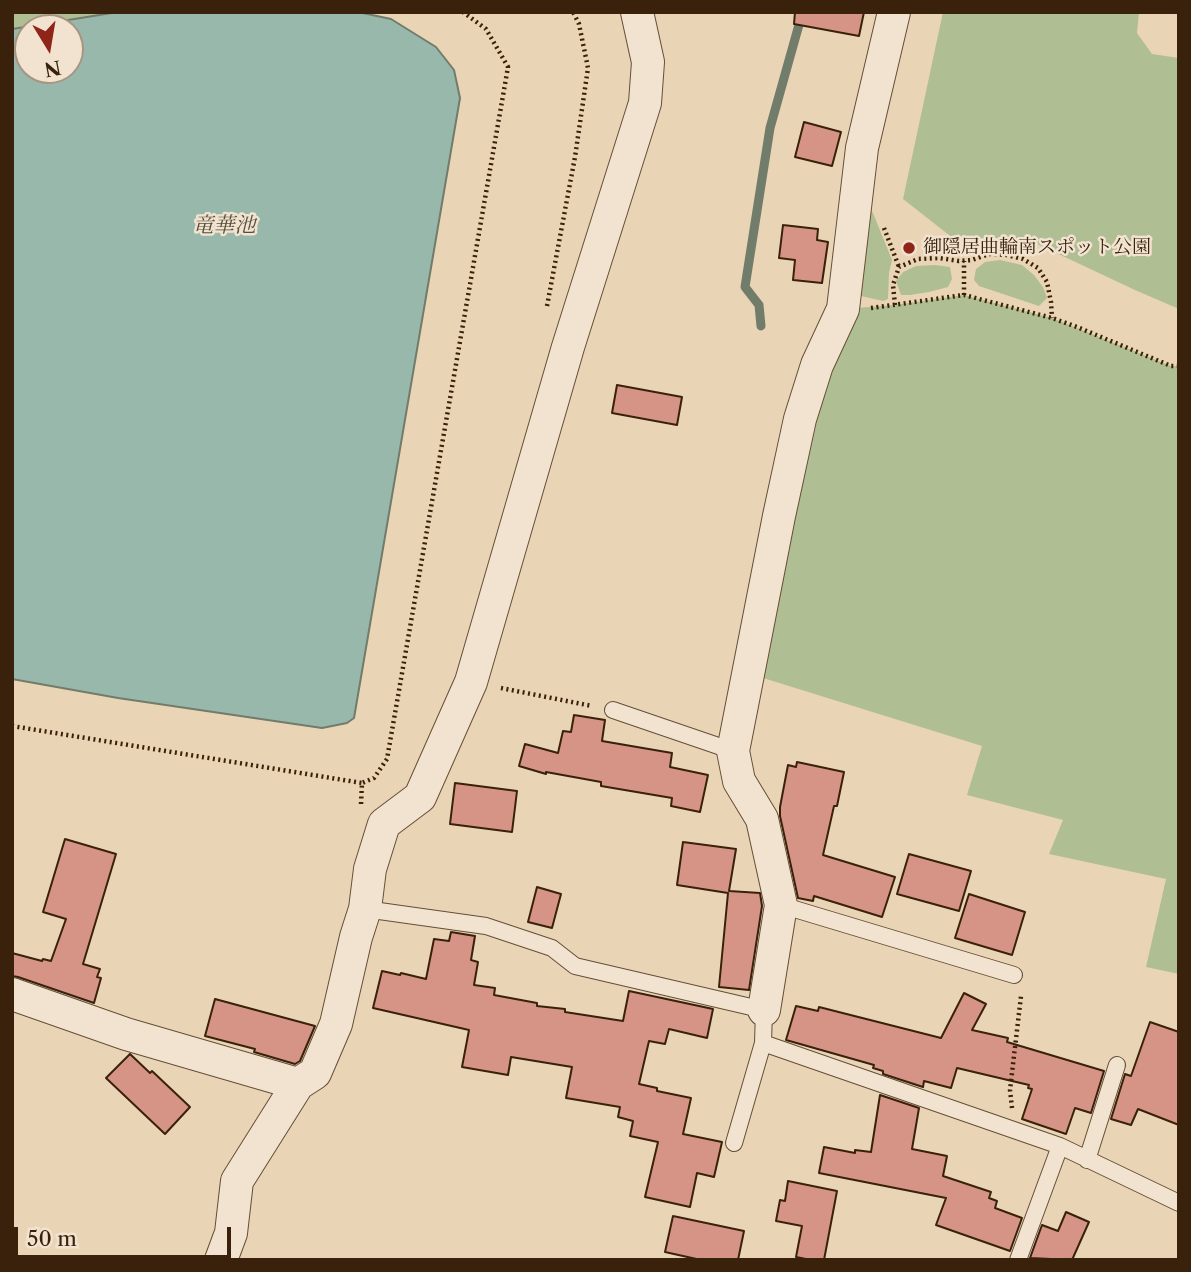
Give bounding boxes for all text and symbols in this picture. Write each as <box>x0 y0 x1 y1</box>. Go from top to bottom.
north arrow <box>14 14 84 84</box>
text: N <box>42 55 63 81</box>
water label: 竜華池 <box>193 213 255 239</box>
place label: 御隠居曲輪南スポット公園 <box>923 237 1151 259</box>
marker: 御隠居曲輪南スポット公園 <box>901 240 917 256</box>
scale bar <box>18 1212 234 1256</box>
text: 50 m <box>27 1226 77 1251</box>

